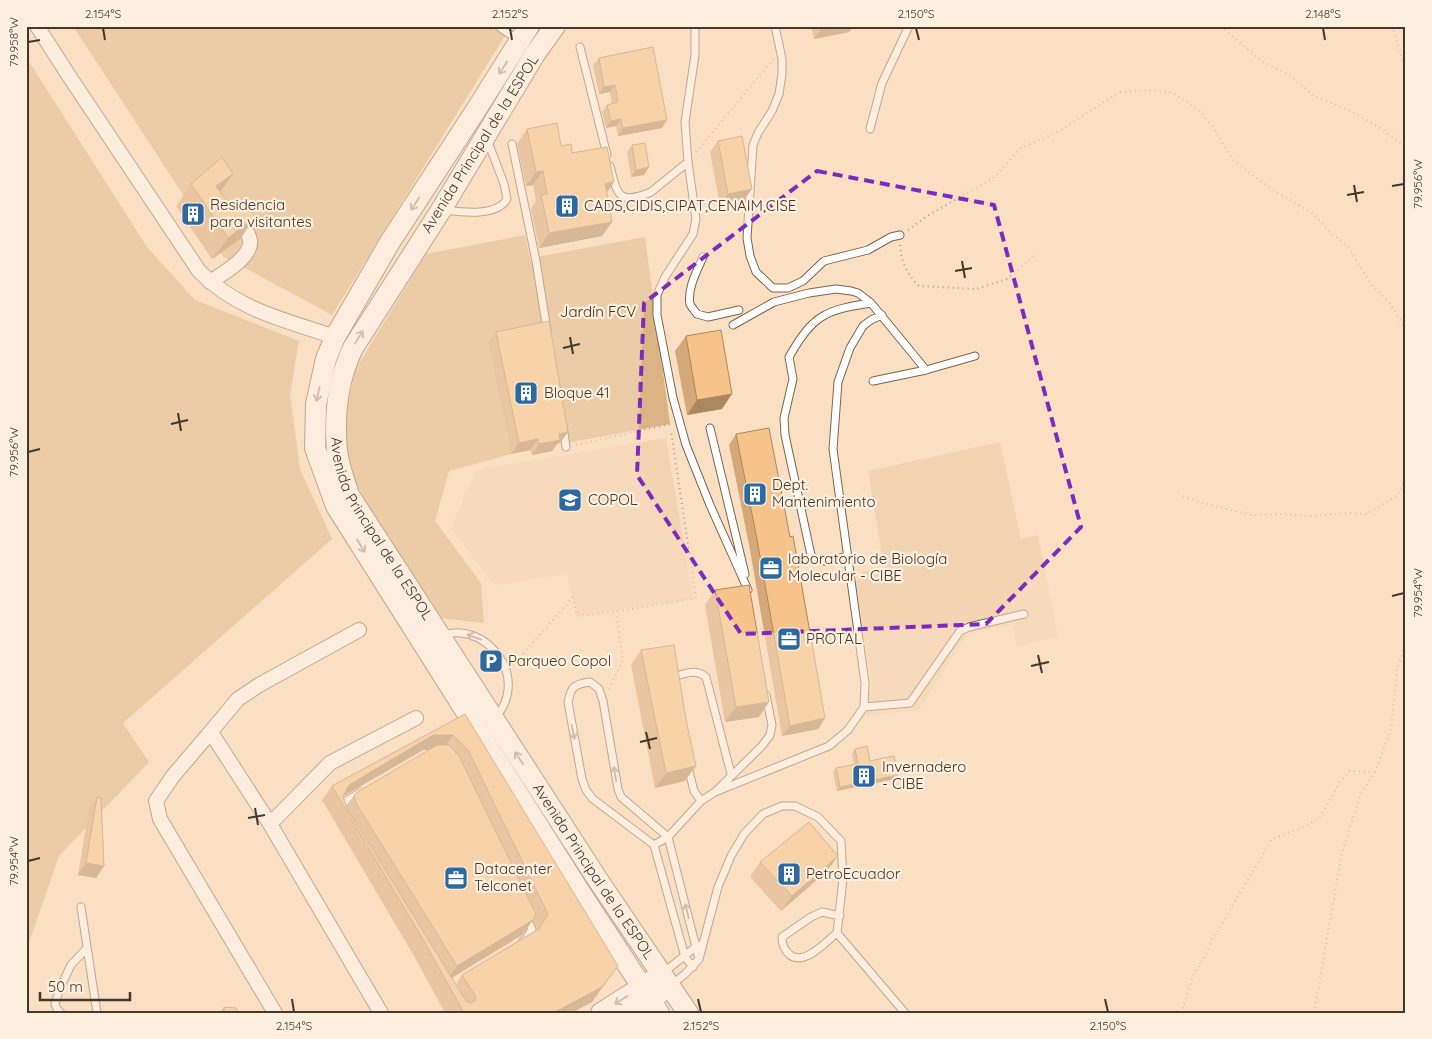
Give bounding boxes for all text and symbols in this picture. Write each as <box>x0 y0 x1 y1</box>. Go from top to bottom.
text: 2.154°S <box>85 6 121 21</box>
text: 2.152°S <box>492 6 529 21</box>
text: 2.150°S <box>897 6 935 21</box>
text: 2.148°S <box>1305 6 1341 21</box>
text: 79.958°W <box>6 17 21 67</box>
street label: Avenida Principal de la ESPOL <box>417 51 542 236</box>
one-way arrow <box>497 60 507 74</box>
text: 79.956°W <box>1410 159 1425 209</box>
building icon: CADS,CIDIS,CIPAT,CENAIM,CISE <box>554 193 580 219</box>
place label: Residencia para visitantes <box>210 195 312 231</box>
place label: CADS,CIDIS,CIPAT,CENAIM,CISE <box>584 196 796 215</box>
one-way arrow <box>409 197 420 211</box>
building icon: Residencia para visitantes <box>180 201 206 227</box>
park label: Jardín FCV <box>560 302 636 321</box>
one-way arrow <box>355 330 365 344</box>
building icon: Bloque 41 <box>513 380 539 406</box>
place label: Bloque 41 <box>544 383 610 402</box>
one-way arrow <box>313 386 322 402</box>
text: 79.956°W <box>6 427 21 477</box>
street label: Avenida Principal de la ESPOL <box>327 436 437 623</box>
place label: Dept. Mantenimiento <box>772 475 876 511</box>
building icon: Dept. Mantenimiento <box>742 481 768 507</box>
school or university icon: COPOL <box>557 487 583 513</box>
place label: COPOL <box>588 490 638 509</box>
one-way arrow <box>356 538 366 552</box>
place label: laboratorio de Biología Molecular - CIBE <box>788 549 947 585</box>
office icon: laboratorio de Biología Molecular - CIBE <box>758 555 784 581</box>
text: 79.954°W <box>1410 568 1425 618</box>
office icon: PROTAL <box>776 626 802 652</box>
place label: PROTAL <box>806 629 862 648</box>
one-way arrow <box>467 632 483 642</box>
parking icon: Parqueo Copol <box>478 648 504 674</box>
place label: Parqueo Copol <box>508 651 611 670</box>
one-way arrow <box>569 723 579 739</box>
one-way arrow <box>514 752 524 766</box>
place label: Invernadero - CIBE <box>882 757 966 793</box>
building icon: Invernadero - CIBE <box>851 763 877 789</box>
one-way arrow <box>610 766 620 782</box>
street label: Avenida Principal de la ESPOL <box>529 779 659 963</box>
text: 79.954°W <box>6 836 21 886</box>
place label: Datacenter Telconet <box>474 859 552 895</box>
building icon: PetroEcuador <box>776 861 802 887</box>
place label: PetroEcuador <box>806 864 901 883</box>
office icon: Datacenter Telconet <box>443 865 469 891</box>
one-way arrow <box>681 904 691 920</box>
scale bar <box>40 969 130 1001</box>
text: 50 m <box>48 977 83 996</box>
one-way arrow <box>615 995 629 1005</box>
text: 2.154°S <box>276 1018 312 1033</box>
text: 2.152°S <box>683 1018 720 1033</box>
text: 2.150°S <box>1089 1018 1127 1033</box>

